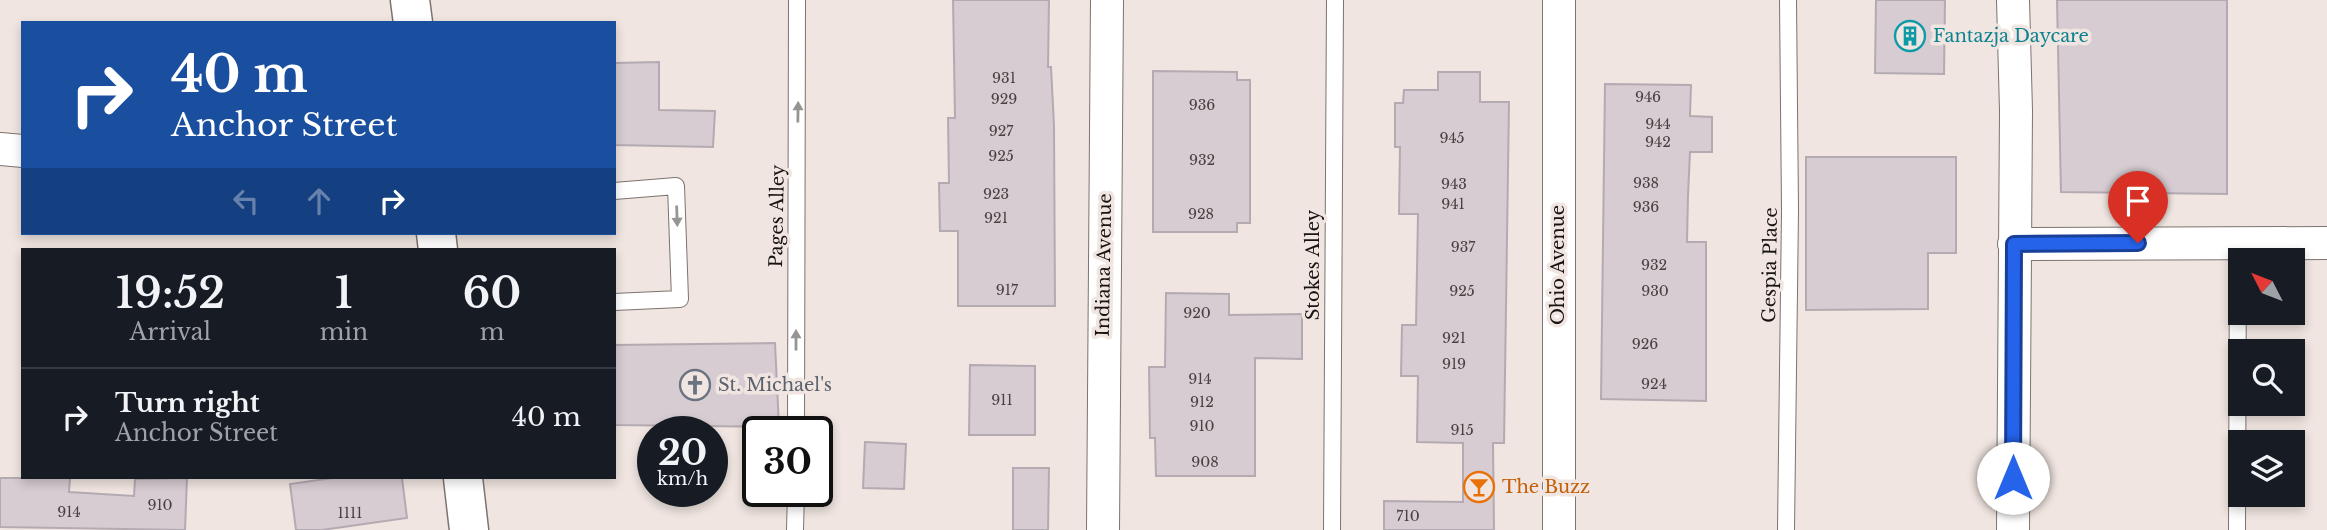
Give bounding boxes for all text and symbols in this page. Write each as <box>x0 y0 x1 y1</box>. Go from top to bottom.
building icon: Fantazja Daycare <box>1893 19 1927 53</box>
place label: Fantazja Daycare <box>1933 25 2089 47</box>
text: 40 m <box>171 44 308 105</box>
icon: right <box>56 49 147 140</box>
house number: 931 <box>992 69 1016 87</box>
house number: 946 <box>1635 88 1661 106</box>
house number: 929 <box>991 90 1017 108</box>
house number: 936 <box>1189 96 1215 114</box>
one-way arrow <box>792 101 803 123</box>
text: Anchor Street <box>171 105 398 145</box>
house number: 944 <box>1645 115 1671 133</box>
house number: 927 <box>989 122 1014 140</box>
house number: 945 <box>1439 129 1465 147</box>
house number: 942 <box>1645 133 1671 151</box>
house number: 925 <box>988 147 1014 165</box>
house number: 932 <box>1189 151 1215 169</box>
street label: Pages Alley <box>765 164 789 268</box>
pin <box>2108 171 2168 243</box>
house number: 938 <box>1633 174 1659 192</box>
house number: 943 <box>1441 175 1467 193</box>
icon: left <box>227 182 265 220</box>
icon: ahead <box>300 182 338 220</box>
icon: right <box>373 182 411 220</box>
icon: arrive <box>2119 182 2157 220</box>
house number: 923 <box>983 185 1009 203</box>
street label: Indiana Avenue <box>1092 193 1116 337</box>
house number: 941 <box>1441 195 1465 213</box>
house number: 936 <box>1633 198 1659 216</box>
one-way arrow <box>672 205 683 227</box>
house number: 928 <box>1188 205 1214 223</box>
street label: Ohio Avenue <box>1547 205 1569 325</box>
street label: Gespia Place <box>1758 207 1782 323</box>
house number: 921 <box>984 209 1008 227</box>
street label: Stokes Alley <box>1302 209 1324 320</box>
house number: 937 <box>1451 238 1476 256</box>
north arrow <box>2228 248 2305 326</box>
map controls <box>2228 248 2305 507</box>
house number: 932 <box>1641 256 1667 274</box>
text: 19:52 <box>115 267 225 319</box>
text: 1 <box>335 267 353 319</box>
text: 60 <box>462 267 522 319</box>
house number: 917 <box>996 281 1019 299</box>
house number: 925 <box>1449 282 1475 300</box>
house number: 930 <box>1641 282 1669 300</box>
house number: 920 <box>1183 304 1211 322</box>
text: Arrival <box>130 318 211 346</box>
text: min <box>320 318 368 346</box>
text: m <box>480 318 504 346</box>
one-way arrow <box>790 328 802 350</box>
house number: 921 <box>1442 329 1466 347</box>
house number: 926 <box>1632 335 1658 353</box>
button: search <box>2228 339 2305 416</box>
house number: 919 <box>1442 355 1466 373</box>
church icon: St. Michael's <box>678 368 712 402</box>
house number: 914 <box>1188 370 1212 388</box>
place label: St. Michael's <box>718 374 832 396</box>
house number: 924 <box>1641 375 1667 393</box>
text: Turn right <box>115 387 260 419</box>
house number: 911 <box>991 391 1013 409</box>
house number: 912 <box>1190 393 1214 411</box>
icon: right <box>56 398 94 436</box>
text: 40 m <box>512 401 581 433</box>
speed limit sign: 30 <box>742 416 833 507</box>
house number: 910 <box>1189 417 1215 435</box>
text: Anchor Street <box>115 419 278 447</box>
house number: 915 <box>1450 421 1474 439</box>
button: layers <box>2228 430 2305 507</box>
text: 20 <box>658 431 707 474</box>
position arrow <box>1976 441 2050 515</box>
house number: 908 <box>1191 453 1219 471</box>
text: km/h <box>657 468 708 490</box>
bar icon: The Buzz <box>1462 470 1496 504</box>
place label: The Buzz <box>1502 476 1590 498</box>
house number: 910 <box>147 496 173 514</box>
house number: 914 <box>57 503 81 521</box>
house number: 1111 <box>338 504 362 522</box>
house number: 710 <box>1396 507 1420 525</box>

